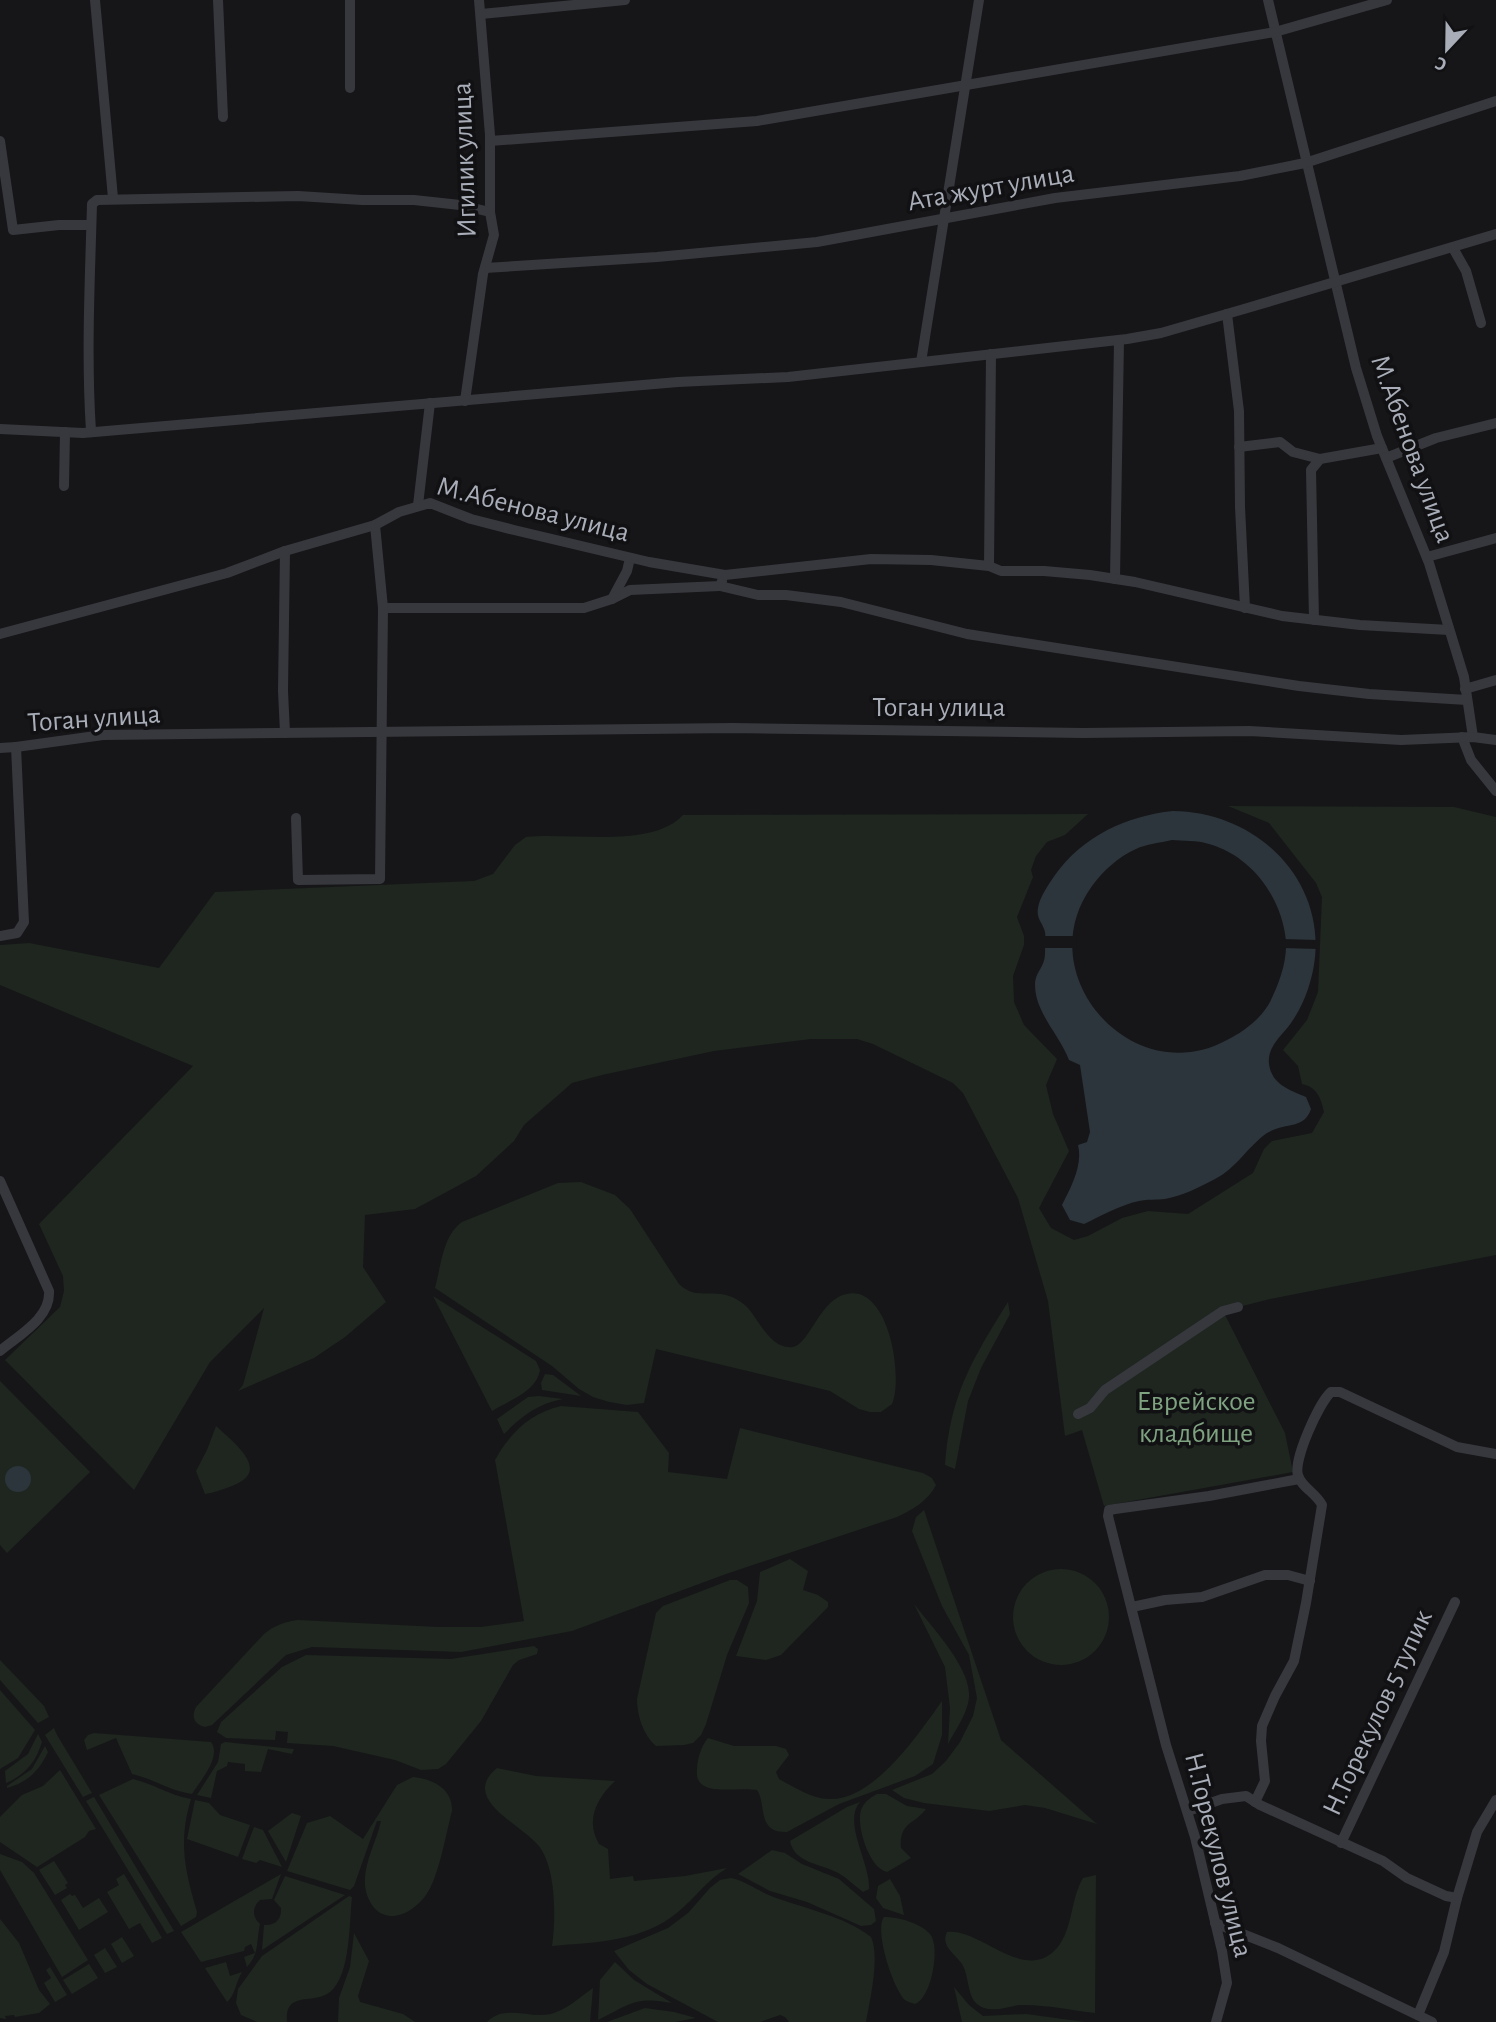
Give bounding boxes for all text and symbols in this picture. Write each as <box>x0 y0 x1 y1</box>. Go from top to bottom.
north arrow <box>1412 14 1482 84</box>
text: С <box>1433 53 1450 74</box>
street label: Игилик улица <box>448 82 482 238</box>
street label: Ата журт улица <box>906 160 1077 216</box>
street label: М.Абенова улица <box>1365 351 1459 547</box>
street label: М.Абенова улица <box>434 473 632 548</box>
street label: Тоган улица <box>872 694 1006 722</box>
street label: Тоган улица <box>27 700 162 738</box>
park label: Еврейское кладбище <box>1136 1388 1256 1448</box>
street label: Н.Торекулов 5 тупик <box>1318 1606 1438 1820</box>
street label: Н.Торекулов улица <box>1179 1750 1257 1960</box>

